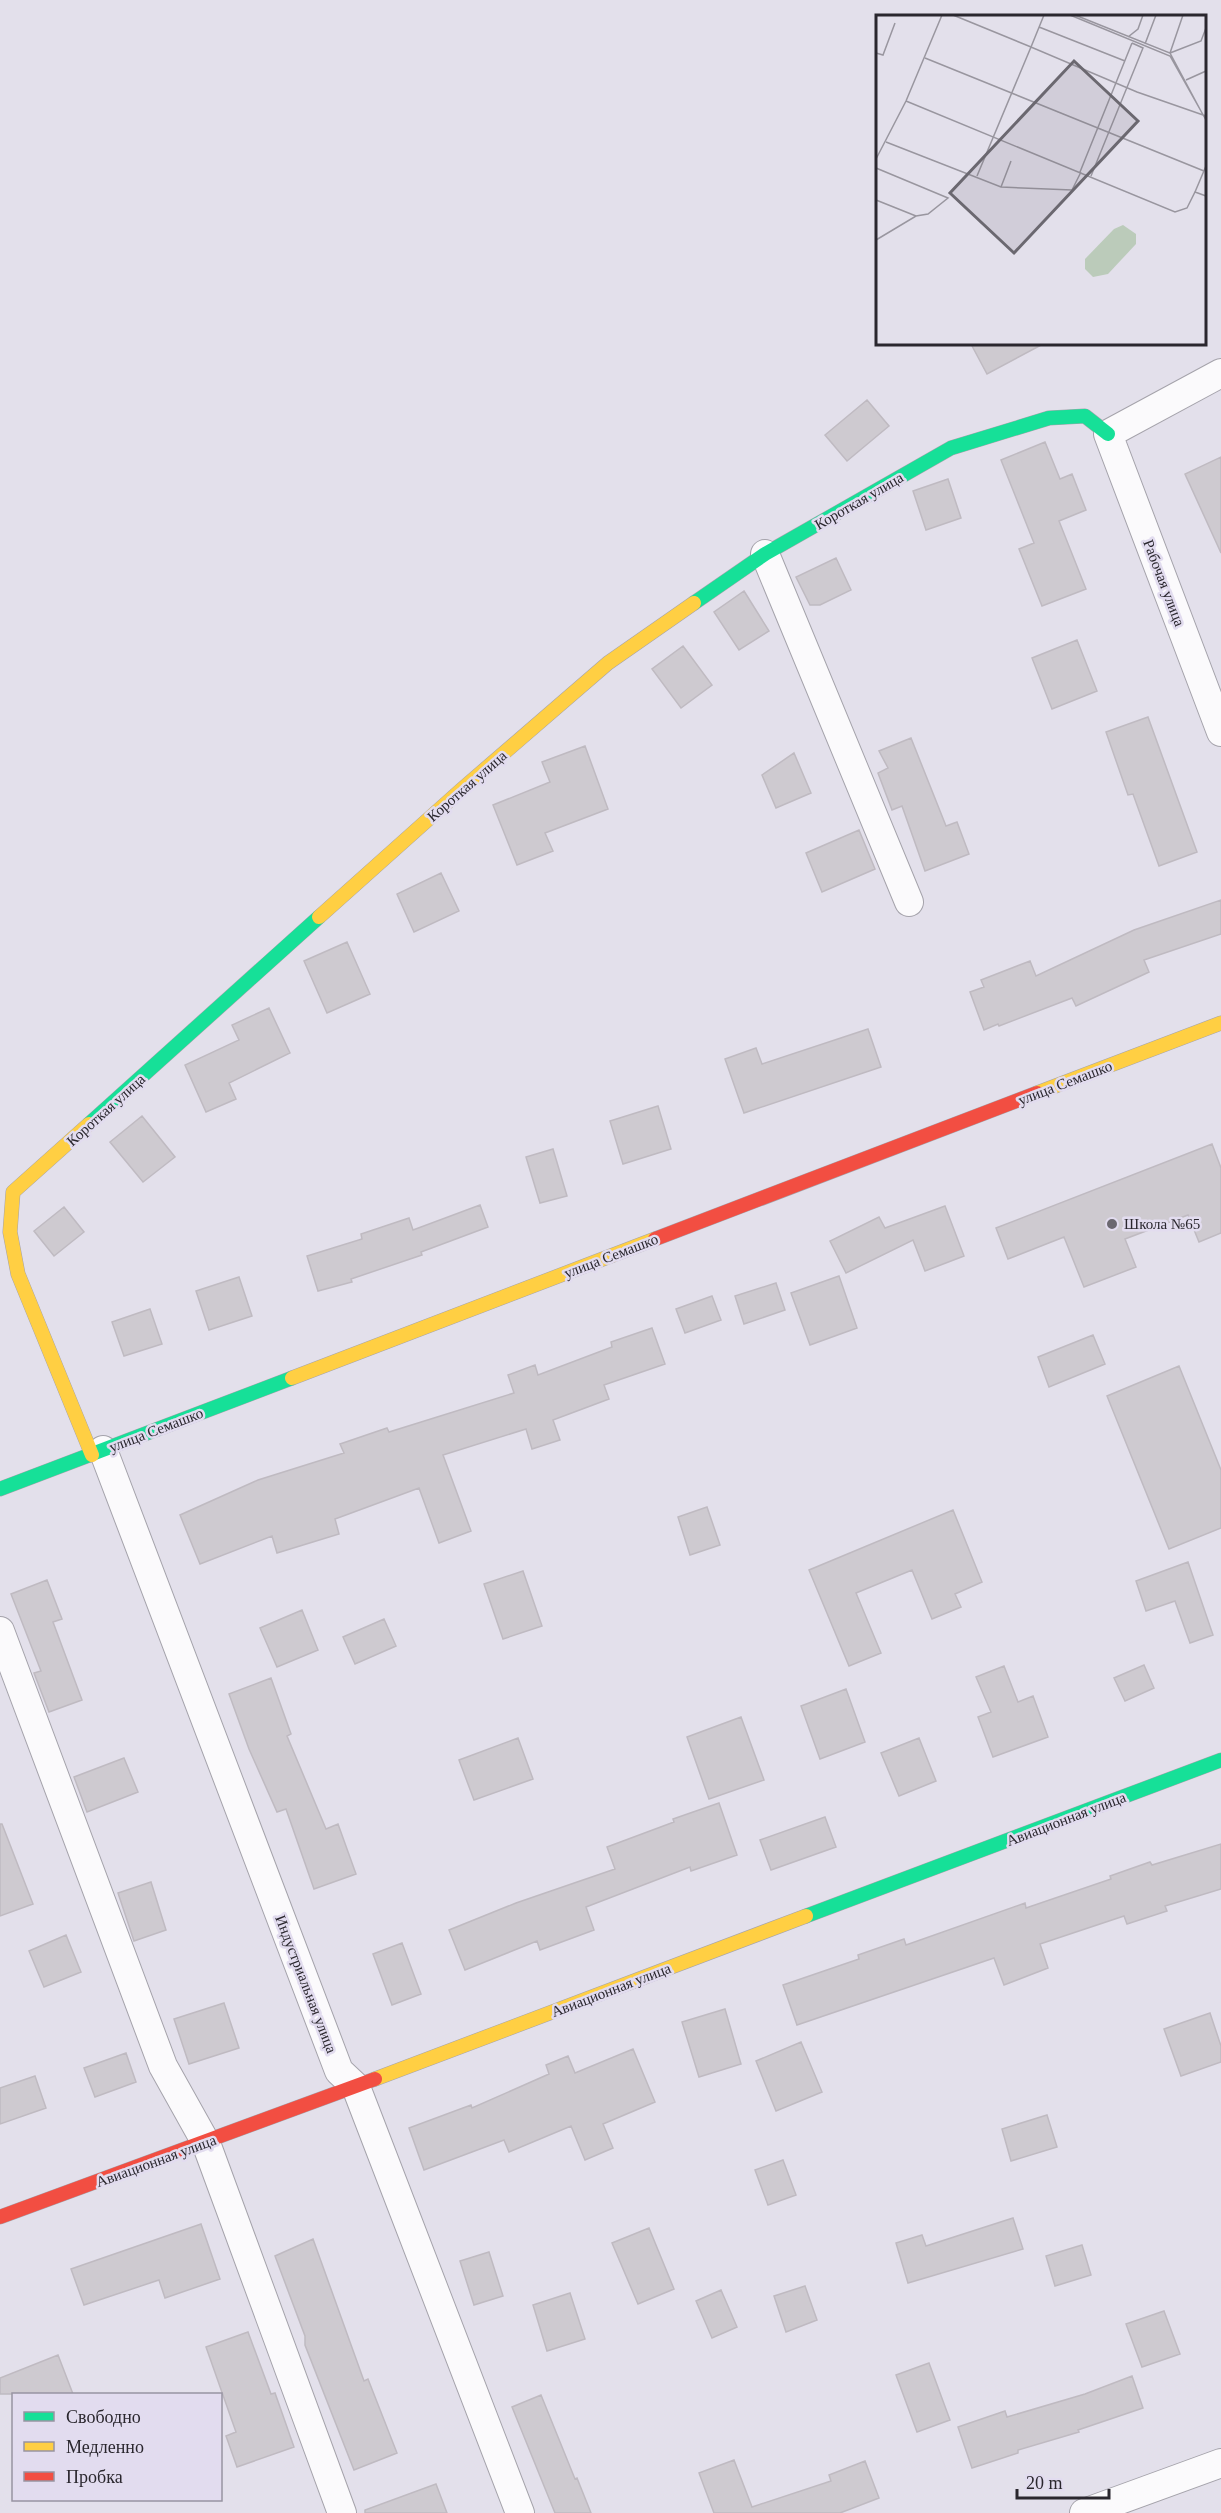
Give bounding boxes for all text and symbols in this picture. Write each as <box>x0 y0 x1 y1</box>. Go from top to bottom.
inset map <box>876 15 1206 345</box>
street label: Короткая улица <box>812 469 906 533</box>
street label: Рабочая улица <box>1140 537 1188 629</box>
street label: Короткая улица <box>424 747 510 825</box>
street label: улица Семашко <box>1016 1058 1114 1108</box>
street label: Короткая улица <box>64 1071 149 1149</box>
place label: Школа №65 <box>1124 1216 1200 1232</box>
marker: Школа №65 <box>1105 1217 1119 1231</box>
street label: улица Семашко <box>562 1231 660 1281</box>
street label: улица Семашко <box>107 1405 205 1455</box>
street label: Авиационная улица <box>1004 1789 1128 1849</box>
street label: Индустриальная улица <box>272 1913 340 2056</box>
street label: Авиационная улица <box>549 1960 673 2020</box>
street label: Авиационная улица <box>94 2132 219 2190</box>
legend <box>12 2393 222 2501</box>
text: Свободно <box>66 2407 141 2427</box>
text: Медленно <box>66 2437 144 2457</box>
scale bar <box>1017 2462 1108 2500</box>
text: Пробка <box>66 2467 123 2487</box>
text: 20 m <box>1026 2473 1063 2493</box>

